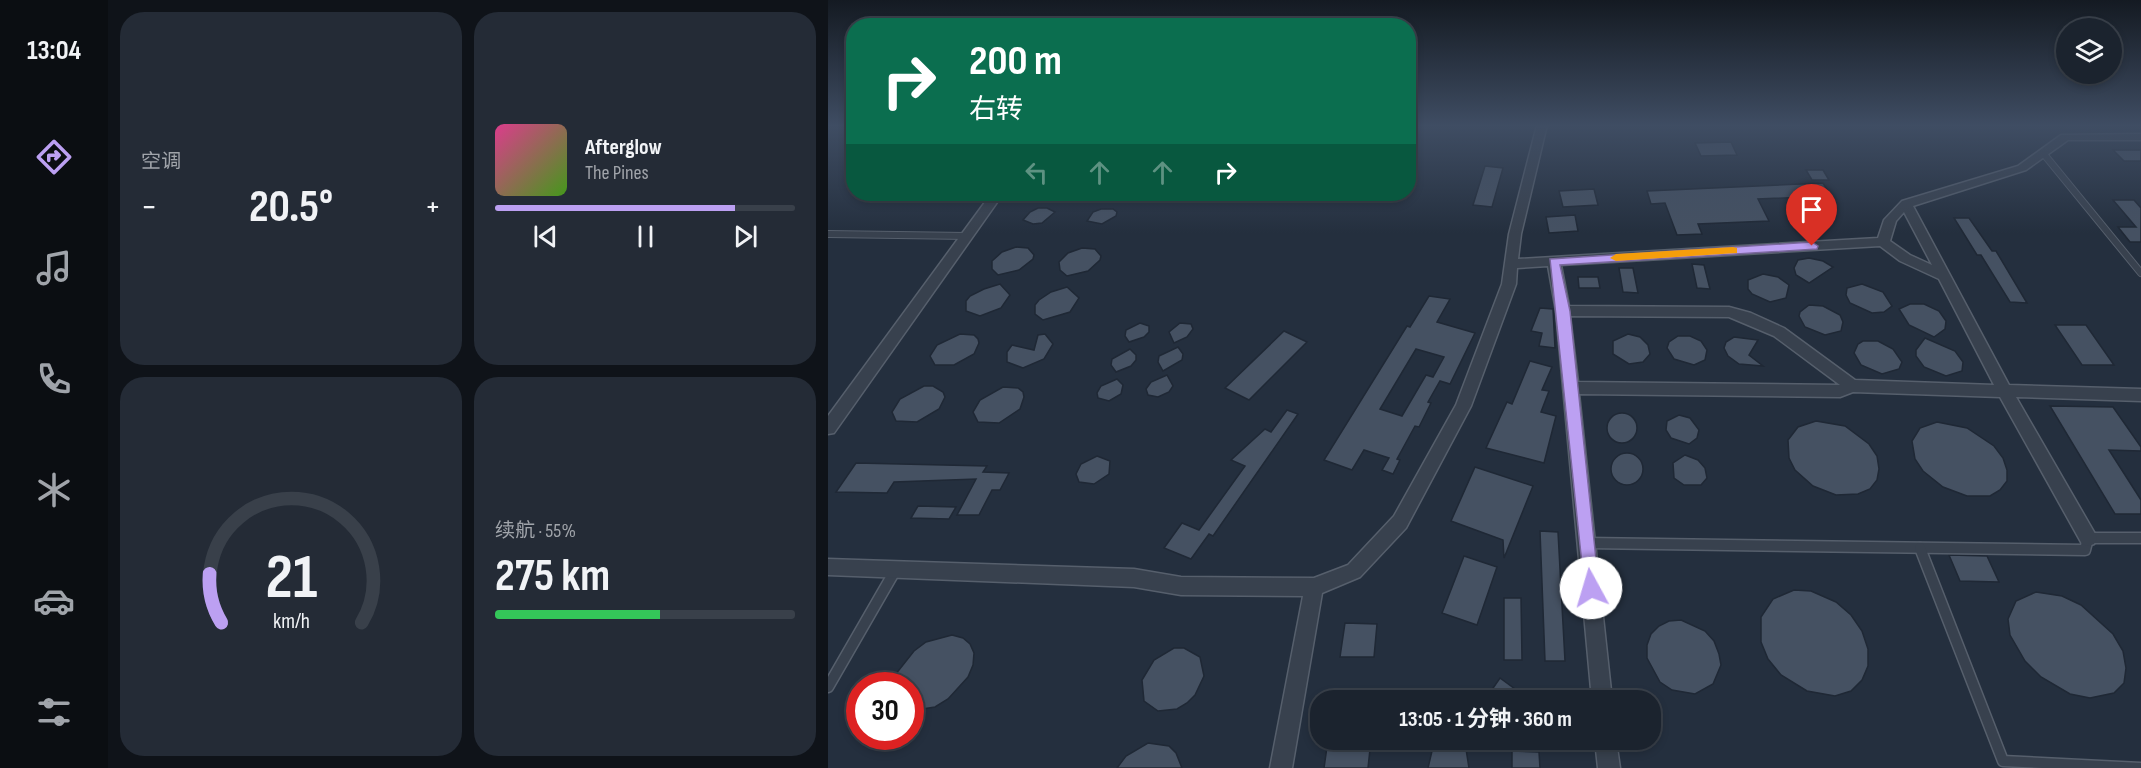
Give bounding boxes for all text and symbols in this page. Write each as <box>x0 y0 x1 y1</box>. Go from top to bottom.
map controls <box>2056 18 2122 84</box>
button: layers <box>2056 18 2122 84</box>
text: 13:04 <box>27 35 81 67</box>
text: 200 m <box>969 36 1062 87</box>
icon: right <box>870 42 948 120</box>
text: 右转 <box>969 94 1023 126</box>
text: Afterglow <box>585 134 662 161</box>
icon: directions <box>33 136 75 178</box>
text: 空调 <box>141 150 181 174</box>
icon: left <box>1020 156 1053 189</box>
icon: ahead <box>1083 156 1116 189</box>
icon: ahead <box>1146 156 1179 189</box>
icon: right <box>1209 156 1242 189</box>
text: The Pines <box>585 161 649 185</box>
text: 20.5° <box>249 180 333 235</box>
pin <box>1786 184 1837 246</box>
text: − <box>141 187 157 227</box>
text: + <box>425 187 441 227</box>
icon: arrive <box>1795 193 1828 226</box>
icon: previous <box>529 220 562 253</box>
icon: pause <box>629 220 662 253</box>
icon: next <box>729 220 762 253</box>
icon: music <box>33 247 75 289</box>
icon: phone <box>33 358 75 400</box>
icon: climate <box>33 469 75 511</box>
text: 续航 · 55% <box>495 519 576 543</box>
text: 21 <box>265 541 317 616</box>
text: 275 km <box>495 549 610 604</box>
position arrow <box>1559 556 1623 620</box>
icon: car <box>33 580 75 622</box>
text: km/h <box>272 610 310 635</box>
speed limit sign: 30 <box>846 672 924 750</box>
icon: filters <box>33 691 75 733</box>
text: 13:05 · 1 分钟 · 360 m <box>1399 706 1572 733</box>

